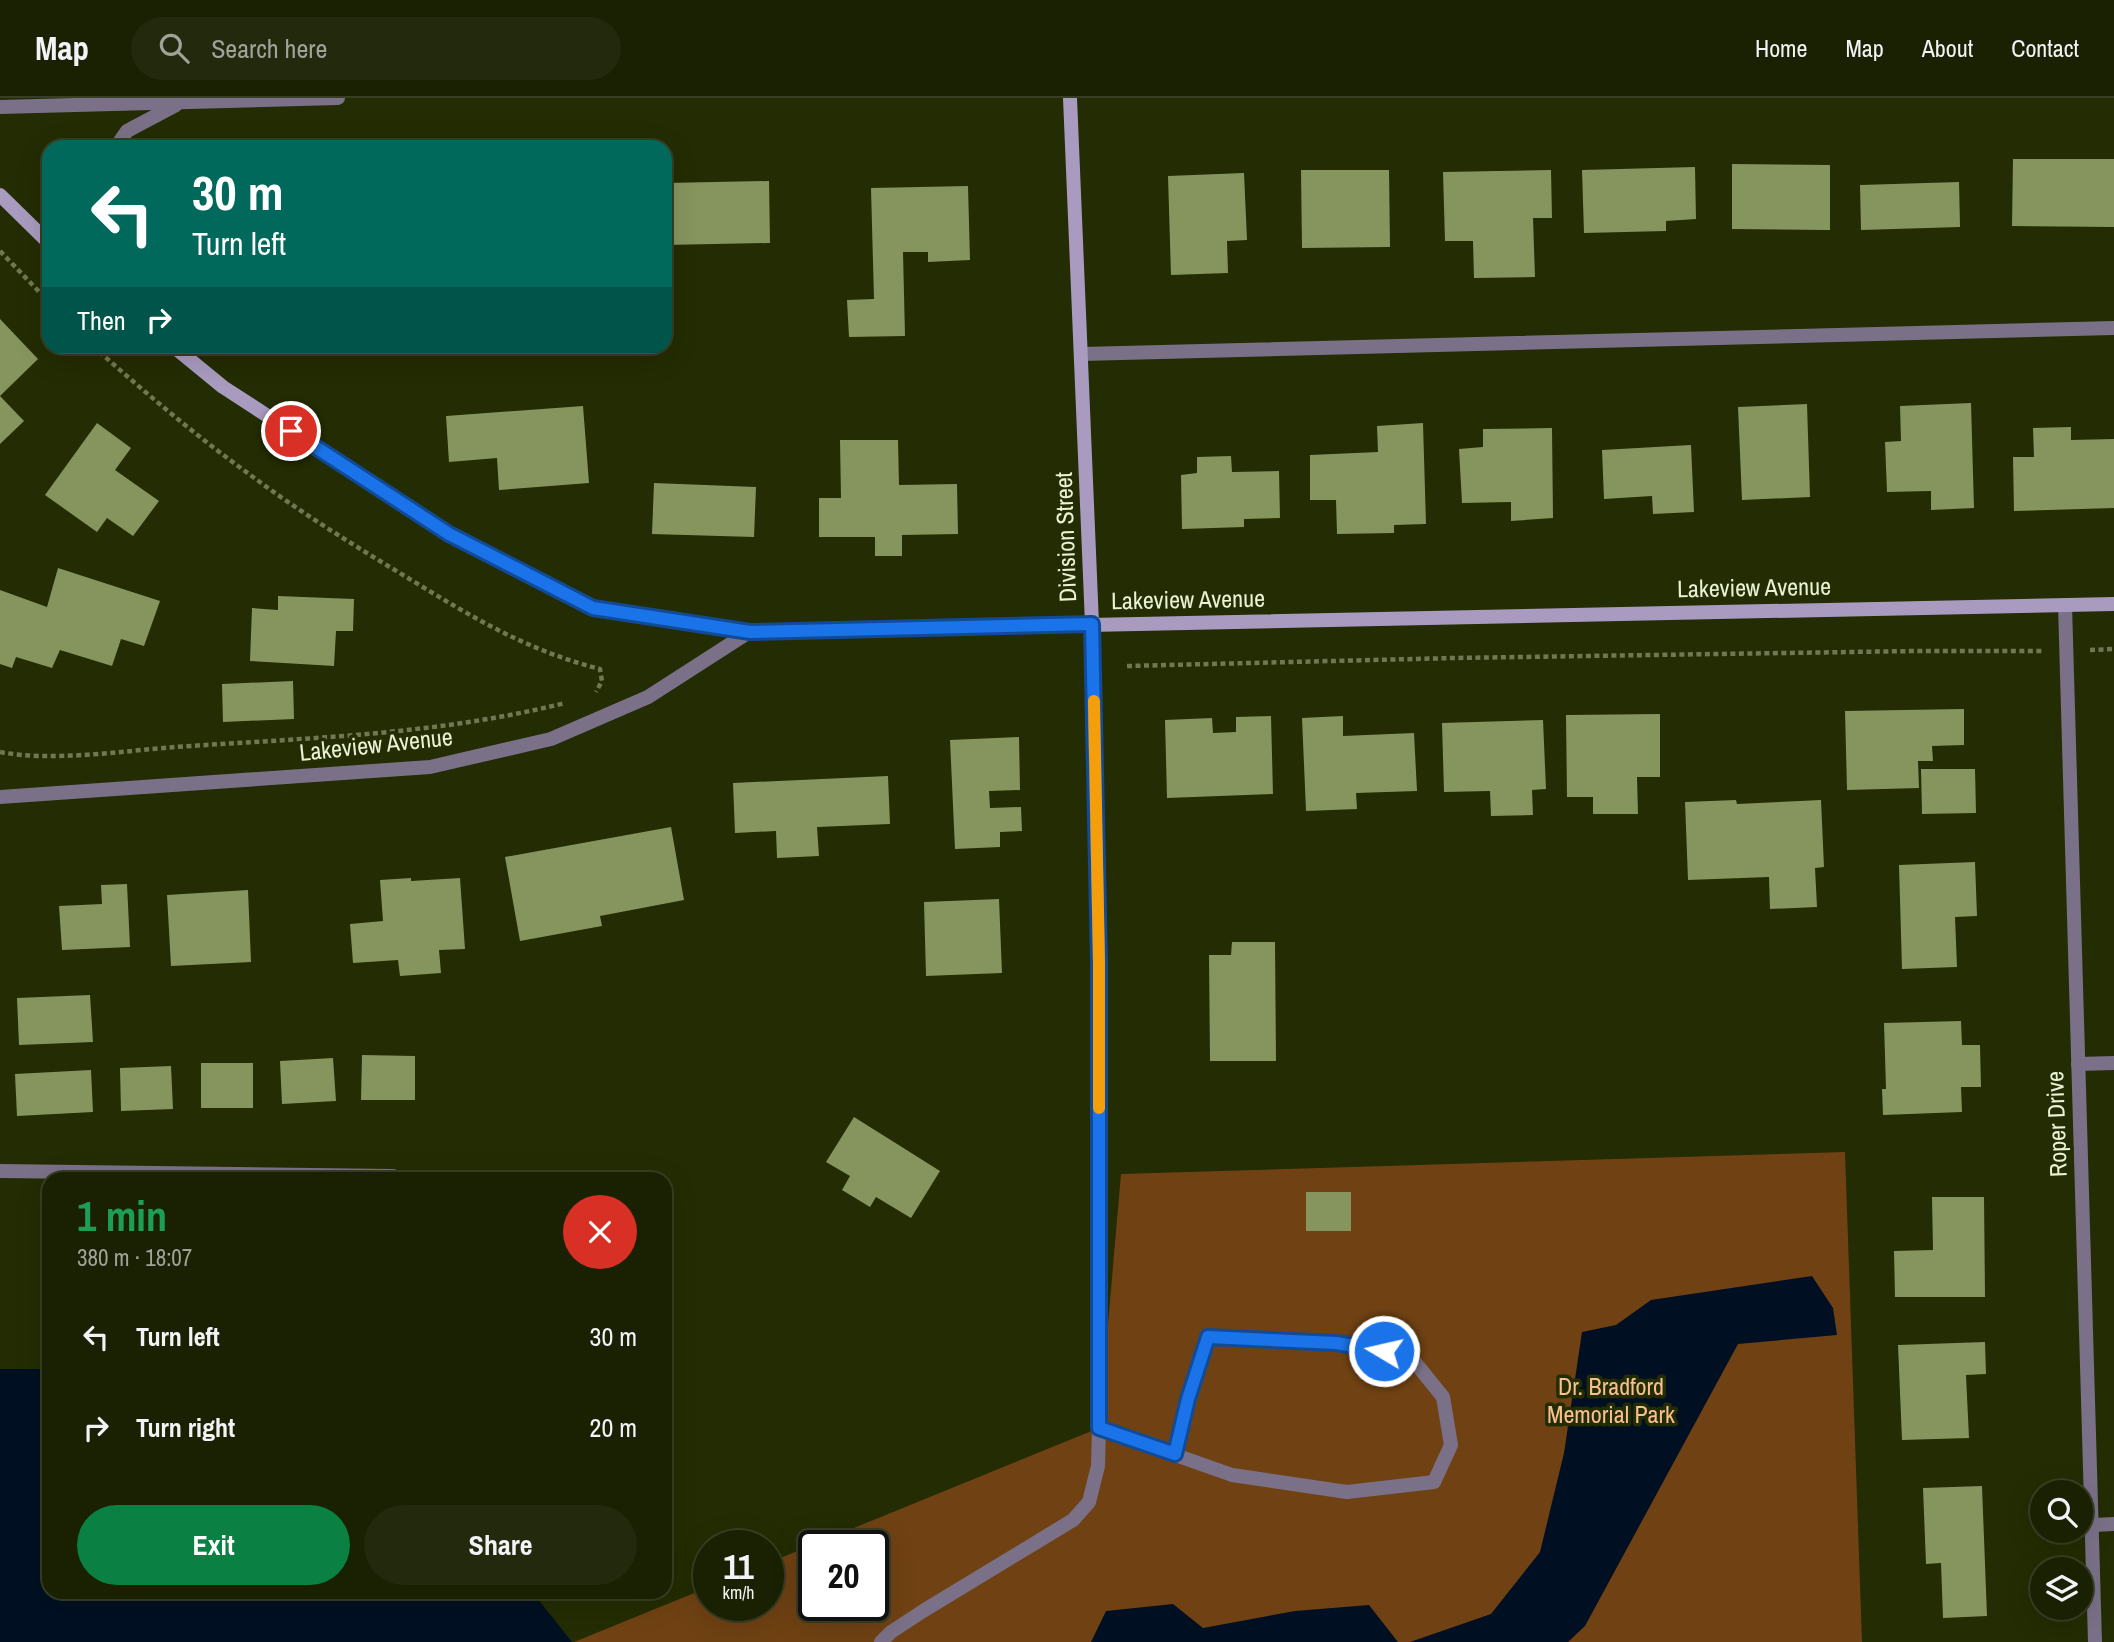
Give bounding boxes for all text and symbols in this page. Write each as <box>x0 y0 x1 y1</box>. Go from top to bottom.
search box <box>131 17 621 80</box>
text: Map <box>35 26 89 70</box>
icon: search <box>155 29 193 67</box>
text: Search here <box>211 31 327 66</box>
text: Home <box>1755 32 1807 64</box>
text: Map <box>1845 32 1884 64</box>
text: About <box>1922 32 1973 64</box>
text: Contact <box>2011 32 2079 64</box>
text: 30 m <box>192 159 284 225</box>
icon: left <box>77 168 168 259</box>
text: Turn left <box>192 222 286 265</box>
icon: right <box>140 301 178 339</box>
text: Then <box>77 303 126 338</box>
pin <box>261 401 321 461</box>
icon: arrive <box>272 412 310 450</box>
street label: Division Street <box>1047 471 1083 603</box>
street label: Lakeview Avenue <box>1677 570 1831 604</box>
street label: Lakeview Avenue <box>1111 582 1265 616</box>
street label: Lakeview Avenue <box>298 720 454 768</box>
street label: Roper Drive <box>2038 1070 2074 1178</box>
text: 1 min <box>77 1188 167 1244</box>
button: close <box>563 1195 637 1269</box>
text: 380 m · 18:07 <box>77 1242 192 1273</box>
position arrow <box>1347 1314 1421 1388</box>
icon: left <box>77 1318 115 1356</box>
text: Turn left <box>136 1319 220 1354</box>
text: 30 m <box>590 1319 637 1354</box>
park label: Dr. Bradford Memorial Park <box>1547 1370 1675 1430</box>
icon: right <box>77 1409 115 1447</box>
text: Turn right <box>136 1410 235 1445</box>
text: 20 m <box>590 1410 637 1445</box>
map controls <box>2030 1480 2093 1620</box>
button: search <box>2030 1480 2093 1543</box>
button: Exit <box>77 1505 350 1585</box>
button: Share <box>364 1505 637 1585</box>
speed limit sign: 20 <box>798 1530 889 1621</box>
text: 11 <box>723 1543 754 1590</box>
button: layers <box>2030 1557 2093 1620</box>
text: km/h <box>723 1580 755 1605</box>

